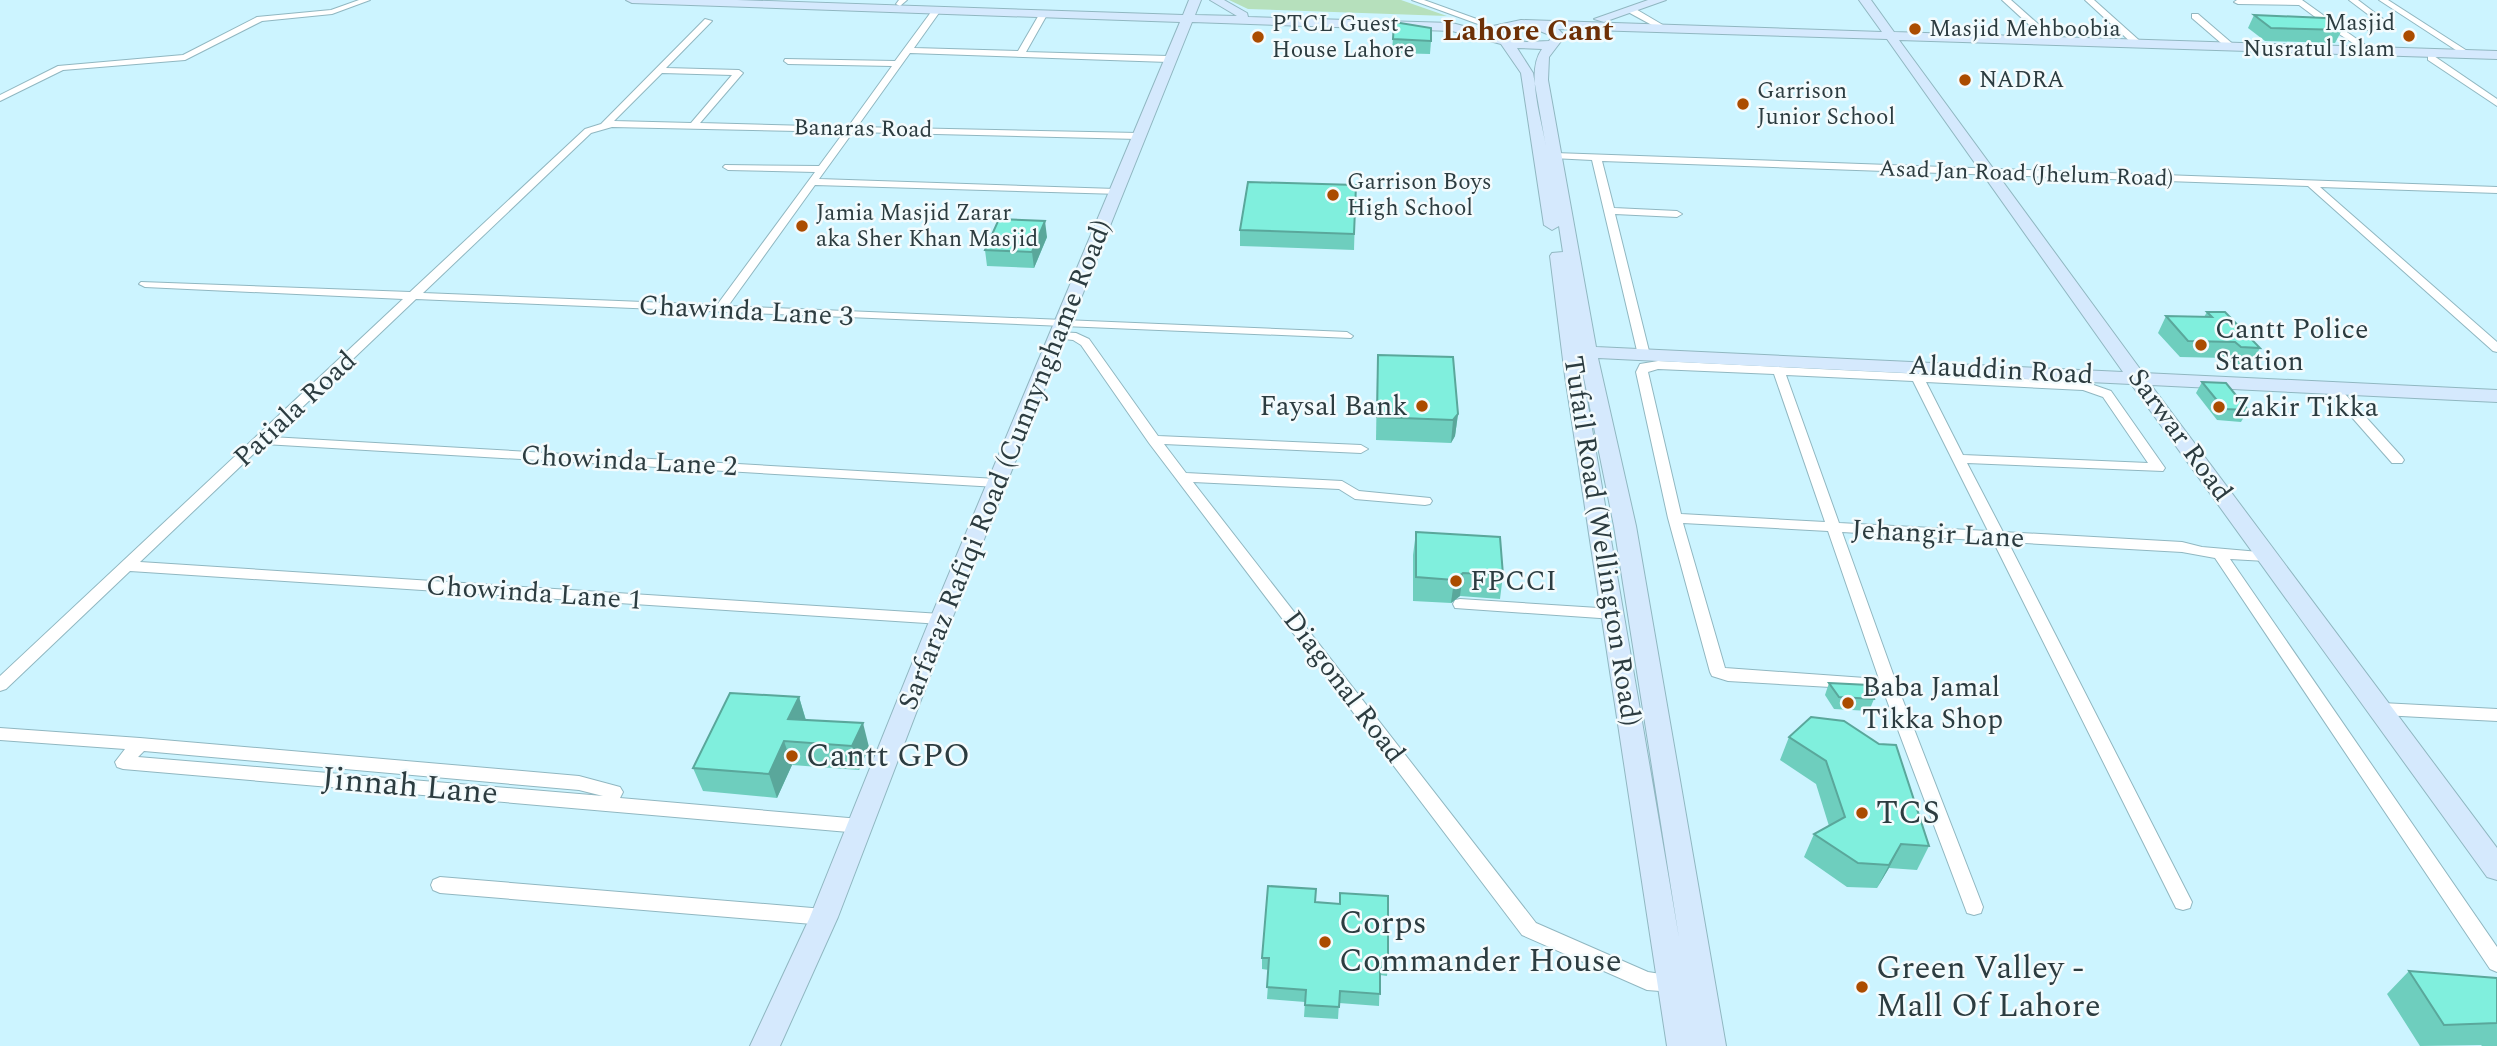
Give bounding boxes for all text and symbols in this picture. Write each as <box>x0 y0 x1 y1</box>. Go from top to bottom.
place label: Masjid Nusratul Islam <box>2243 6 2395 67</box>
place label: PTCL Guest House Lahore <box>1272 7 1415 68</box>
district label: Lahore Cant <box>1442 8 1614 54</box>
place label: Masjid Mehboobia <box>1929 12 2121 47</box>
marker: Masjid Mehboobia <box>1907 21 1923 37</box>
marker: Masjid Nusratul Islam <box>2401 28 2417 44</box>
marker: PTCL Guest House Lahore <box>1250 29 1266 45</box>
place label: NADRA <box>1979 63 2064 98</box>
marker: NADRA <box>1957 72 1973 88</box>
place label: Garrison Junior School <box>1757 74 1895 135</box>
marker: Garrison Junior School <box>1735 96 1751 112</box>
street label: Banaras Road <box>793 110 933 148</box>
street label: Asad Jan Road (Jhelum Road) <box>1878 151 2174 197</box>
place label: Garrison Boys High School <box>1347 165 1492 226</box>
marker: Garrison Boys High School <box>1325 187 1341 203</box>
place label: Jamia Masjid Zarar aka Sher Khan Masjid <box>816 196 1039 257</box>
street label: Sarfaraz Rafiqi Road (Cunnynghame Road) <box>887 213 1123 717</box>
marker: Jamia Masjid Zarar aka Sher Khan Masjid <box>794 218 810 234</box>
street label: Chawinda Lane 3 <box>638 284 854 338</box>
place label: Cantt Police Station <box>2215 308 2369 383</box>
marker: Cantt Police Station <box>2193 337 2209 353</box>
street label: Patiala Road <box>224 340 366 478</box>
street label: Alauddin Road <box>1908 344 2094 396</box>
street label: Tufail Road (Wellington Road) <box>1551 353 1653 729</box>
street label: Sarwar Road <box>2117 359 2243 511</box>
place label: Faysal Bank <box>1259 385 1408 428</box>
place label: Zakir Tikka <box>2233 386 2379 429</box>
marker: Faysal Bank <box>1414 398 1430 414</box>
marker: Zakir Tikka <box>2211 399 2227 415</box>
street label: Chowinda Lane 2 <box>520 434 738 488</box>
street label: Jehangir Lane <box>1850 508 2026 560</box>
place label: FPCCI <box>1470 560 1557 603</box>
street label: Chowinda Lane 1 <box>425 564 643 622</box>
marker: FPCCI <box>1448 573 1464 589</box>
street label: Diagonal Road <box>1272 601 1416 773</box>
place label: Baba Jamal Tikka Shop <box>1862 666 2003 741</box>
marker: Baba Jamal Tikka Shop <box>1840 695 1856 711</box>
place label: Cantt GPO <box>806 731 970 781</box>
marker: Cantt GPO <box>784 748 800 764</box>
street label: Jinnah Lane <box>320 753 500 819</box>
place label: TCS <box>1876 788 1940 838</box>
marker: TCS <box>1854 805 1870 821</box>
place label: Corps Commander House <box>1339 898 1622 986</box>
marker: Corps Commander House <box>1317 934 1333 950</box>
place label: Green Valley - Mall Of Lahore <box>1876 943 2101 1031</box>
marker: Green Valley - Mall Of Lahore <box>1854 979 1870 995</box>

